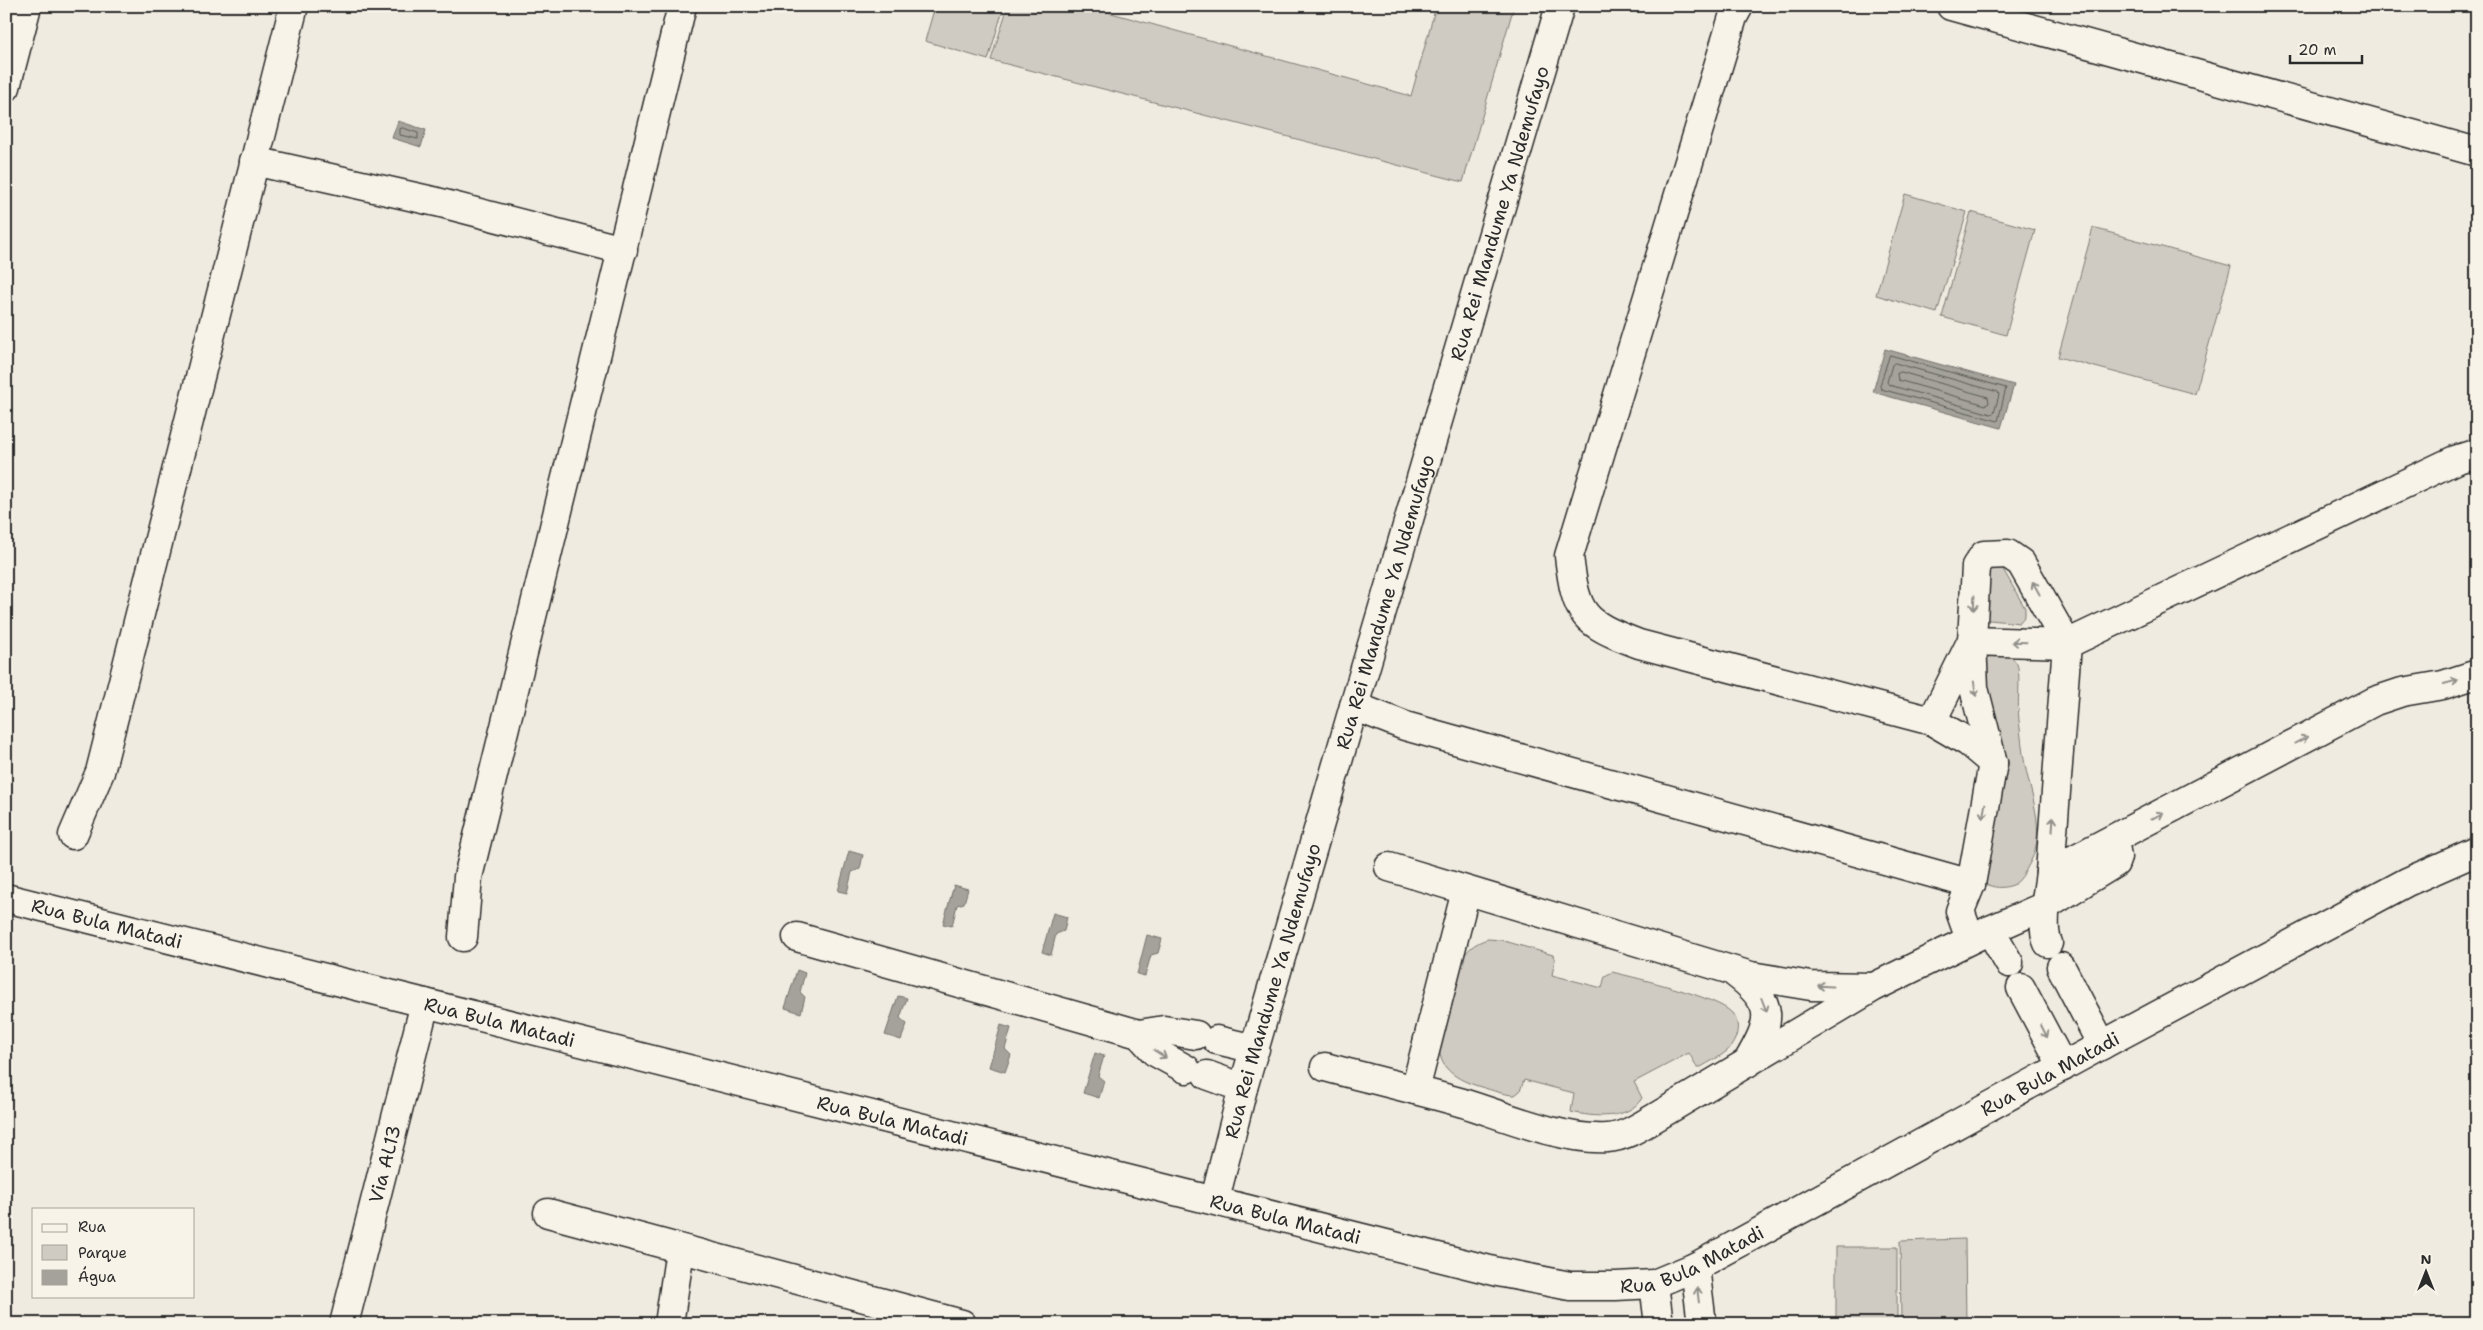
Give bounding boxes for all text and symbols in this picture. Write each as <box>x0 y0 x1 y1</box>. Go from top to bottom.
scale bar <box>2290 32 2363 64</box>
text: 20 m <box>2298 40 2337 60</box>
street label: Rua Rei Mandume Ya Ndemufayo <box>1444 63 1554 364</box>
street label: Rua Rei Mandume Ya Ndemufayo <box>1330 451 1440 752</box>
one-way arrow <box>2030 581 2040 596</box>
one-way arrow <box>1969 595 1978 611</box>
one-way arrow <box>2012 638 2028 647</box>
one-way arrow <box>2443 677 2459 687</box>
one-way arrow <box>1970 681 1980 697</box>
one-way arrow <box>2293 735 2308 745</box>
one-way arrow <box>1979 802 1989 818</box>
one-way arrow <box>2149 811 2164 821</box>
one-way arrow <box>2049 816 2058 832</box>
street label: Rua Rei Mandume Ya Ndemufayo <box>1218 840 1326 1141</box>
street label: Rua Bula Matadi <box>29 892 185 954</box>
one-way arrow <box>1817 982 1833 991</box>
street label: Rua Bula Matadi <box>422 991 578 1053</box>
one-way arrow <box>1760 997 1769 1013</box>
one-way arrow <box>2040 1023 2049 1038</box>
street label: Rua Bula Matadi <box>1976 1026 2124 1122</box>
one-way arrow <box>1153 1049 1167 1060</box>
street label: Rua Bula Matadi <box>815 1089 971 1151</box>
street label: Via AL13 <box>363 1122 406 1206</box>
street label: Rua Bula Matadi <box>1207 1188 1363 1250</box>
legend <box>32 1208 195 1298</box>
text: Rua <box>78 1217 107 1237</box>
street label: Rua Bula Matadi <box>1619 1219 1768 1298</box>
text: Parque <box>78 1243 127 1263</box>
north arrow <box>2400 1248 2450 1298</box>
text: N <box>2420 1250 2432 1268</box>
text: Água <box>78 1266 117 1287</box>
one-way arrow <box>1693 1288 1703 1304</box>

